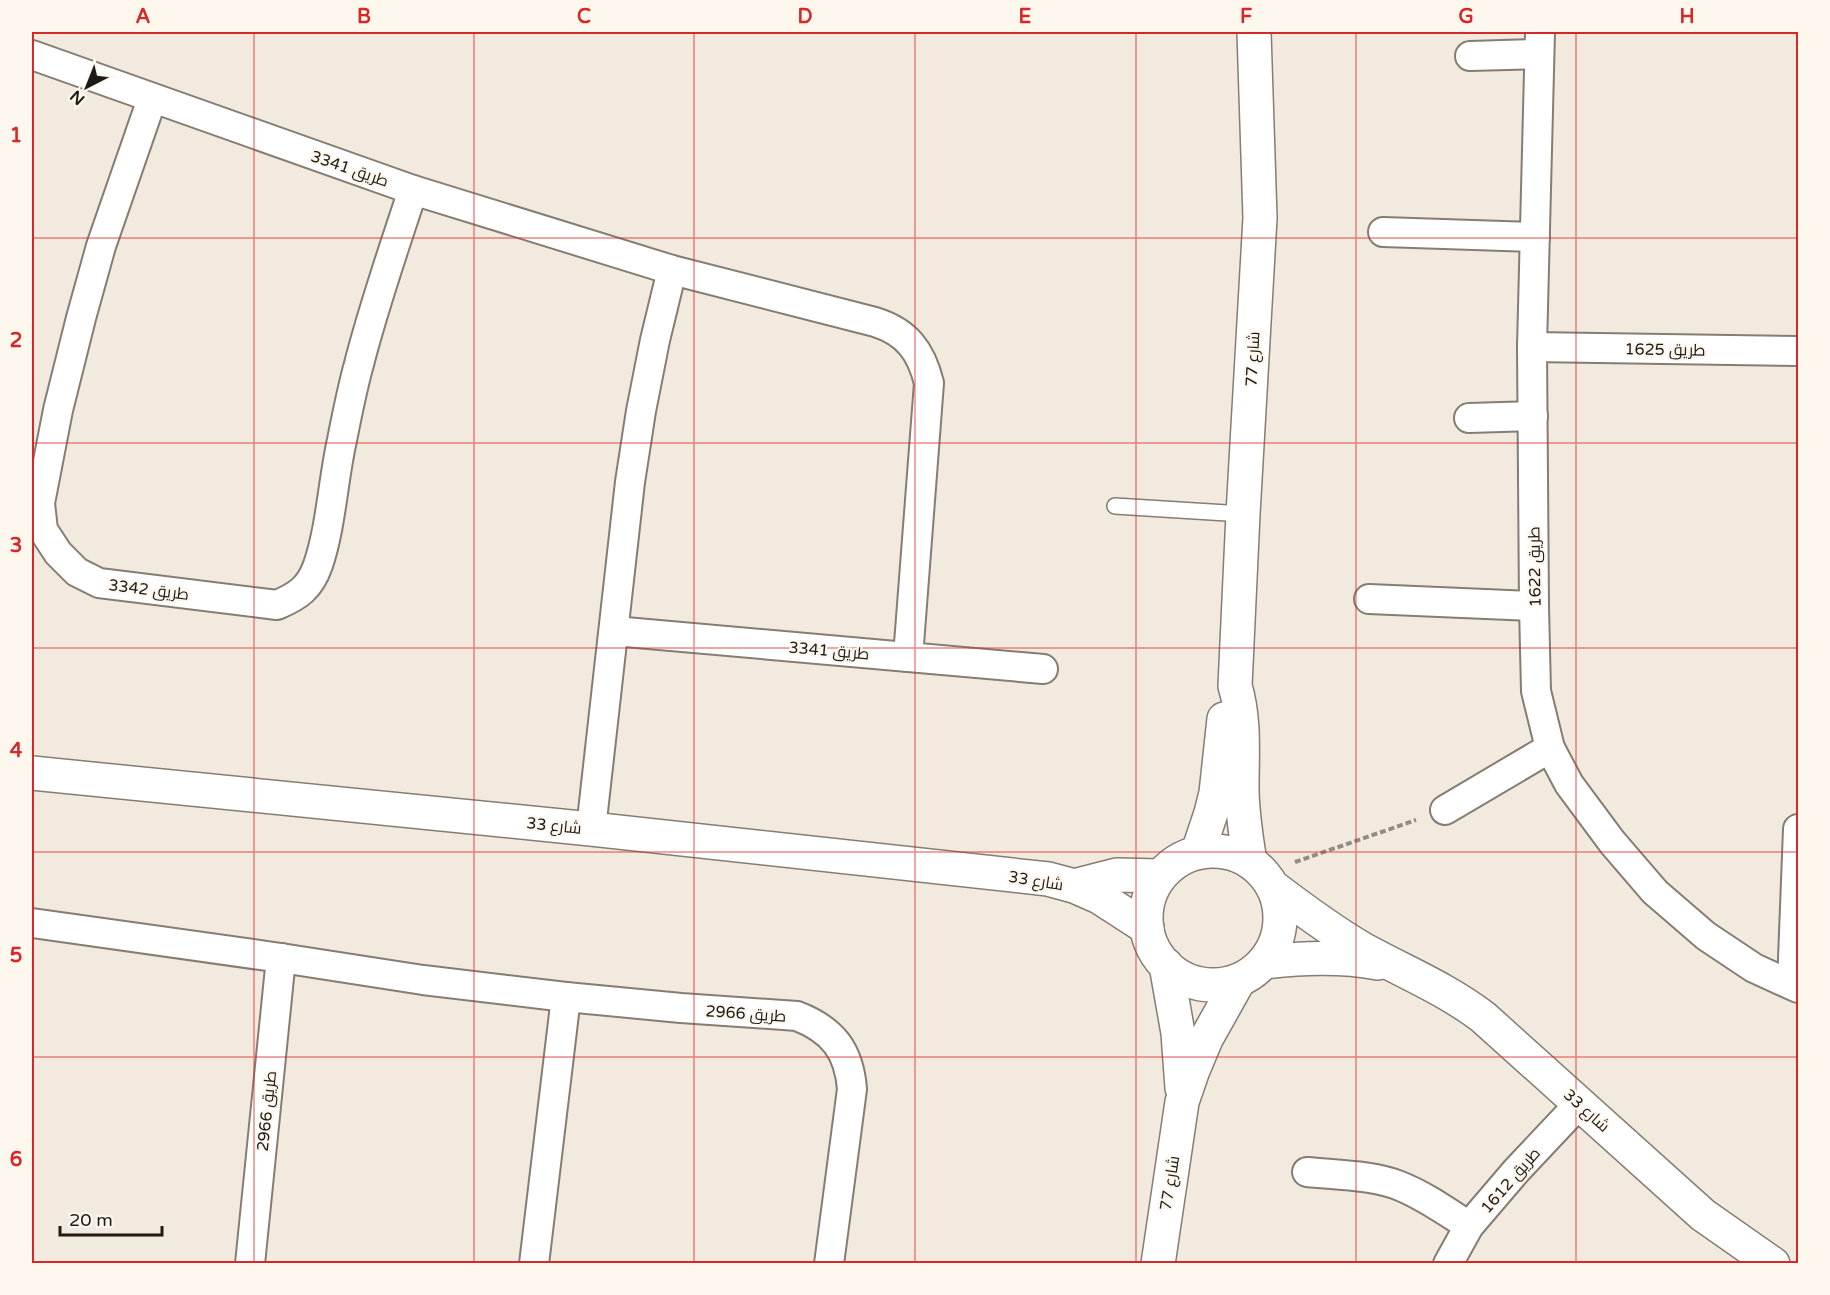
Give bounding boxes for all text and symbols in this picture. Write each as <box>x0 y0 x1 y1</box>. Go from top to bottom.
text: A <box>136 5 151 29</box>
text: B <box>357 5 371 29</box>
text: C <box>577 5 591 29</box>
text: D <box>797 5 813 29</box>
text: E <box>1019 5 1032 29</box>
text: F <box>1240 5 1252 29</box>
text: G <box>1458 5 1474 29</box>
text: H <box>1679 5 1695 29</box>
north arrow <box>57 57 117 117</box>
text: N <box>66 86 89 109</box>
text: 1 <box>10 124 22 148</box>
street label: طريق 3341 <box>308 146 391 192</box>
text: 2 <box>10 329 22 353</box>
street label: شارع 77 <box>1242 331 1265 387</box>
street label: طريق 1625 <box>1624 339 1706 361</box>
street label: طريق 1622 <box>1524 526 1546 608</box>
text: 3 <box>10 534 22 558</box>
street label: طريق 3342 <box>107 575 190 605</box>
street label: طريق 3341 <box>788 638 870 664</box>
text: 4 <box>10 739 23 763</box>
street label: شارع 33 <box>525 813 582 840</box>
street label: شارع 33 <box>1007 867 1065 896</box>
text: 5 <box>10 944 22 968</box>
street label: طريق 2966 <box>705 1001 787 1027</box>
street label: طريق 2966 <box>253 1070 281 1152</box>
street label: شارع 33 <box>1558 1085 1614 1137</box>
street label: طريق 1612 <box>1477 1144 1545 1218</box>
text: 6 <box>10 1148 22 1172</box>
street label: شارع 77 <box>1156 1154 1185 1212</box>
scale bar <box>60 1199 162 1237</box>
text: 20 m <box>69 1209 113 1231</box>

